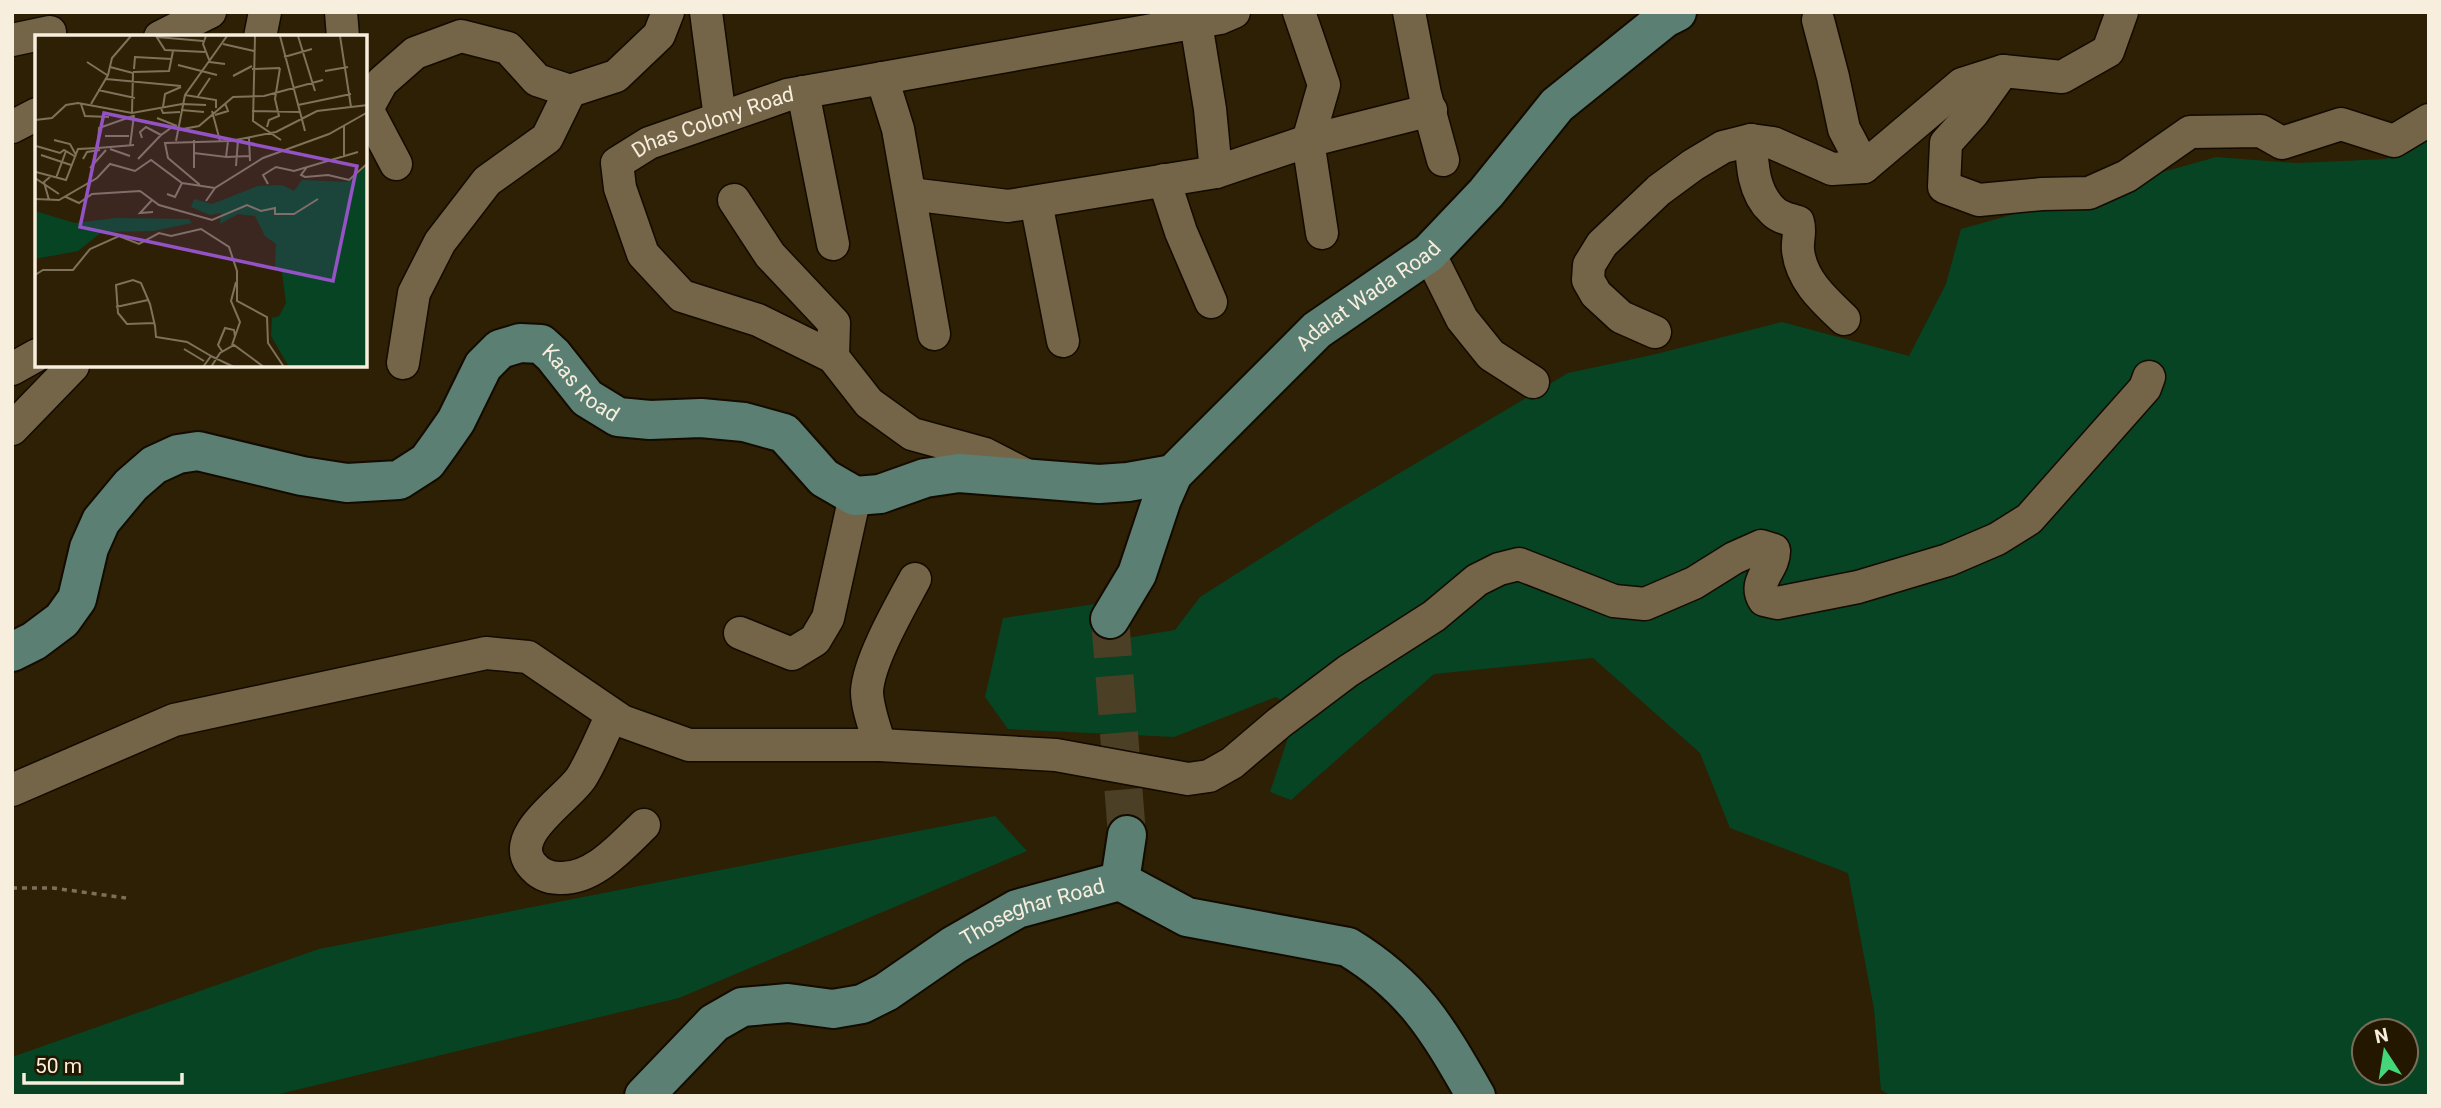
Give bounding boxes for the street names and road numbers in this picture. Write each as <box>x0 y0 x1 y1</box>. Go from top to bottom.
street label: Dhas Colony Road <box>627 82 796 163</box>
street label: Adalat Wada Road <box>1291 236 1446 356</box>
street label: Kaas Road <box>537 339 623 427</box>
street label: Thoseghar Road <box>956 874 1107 951</box>

